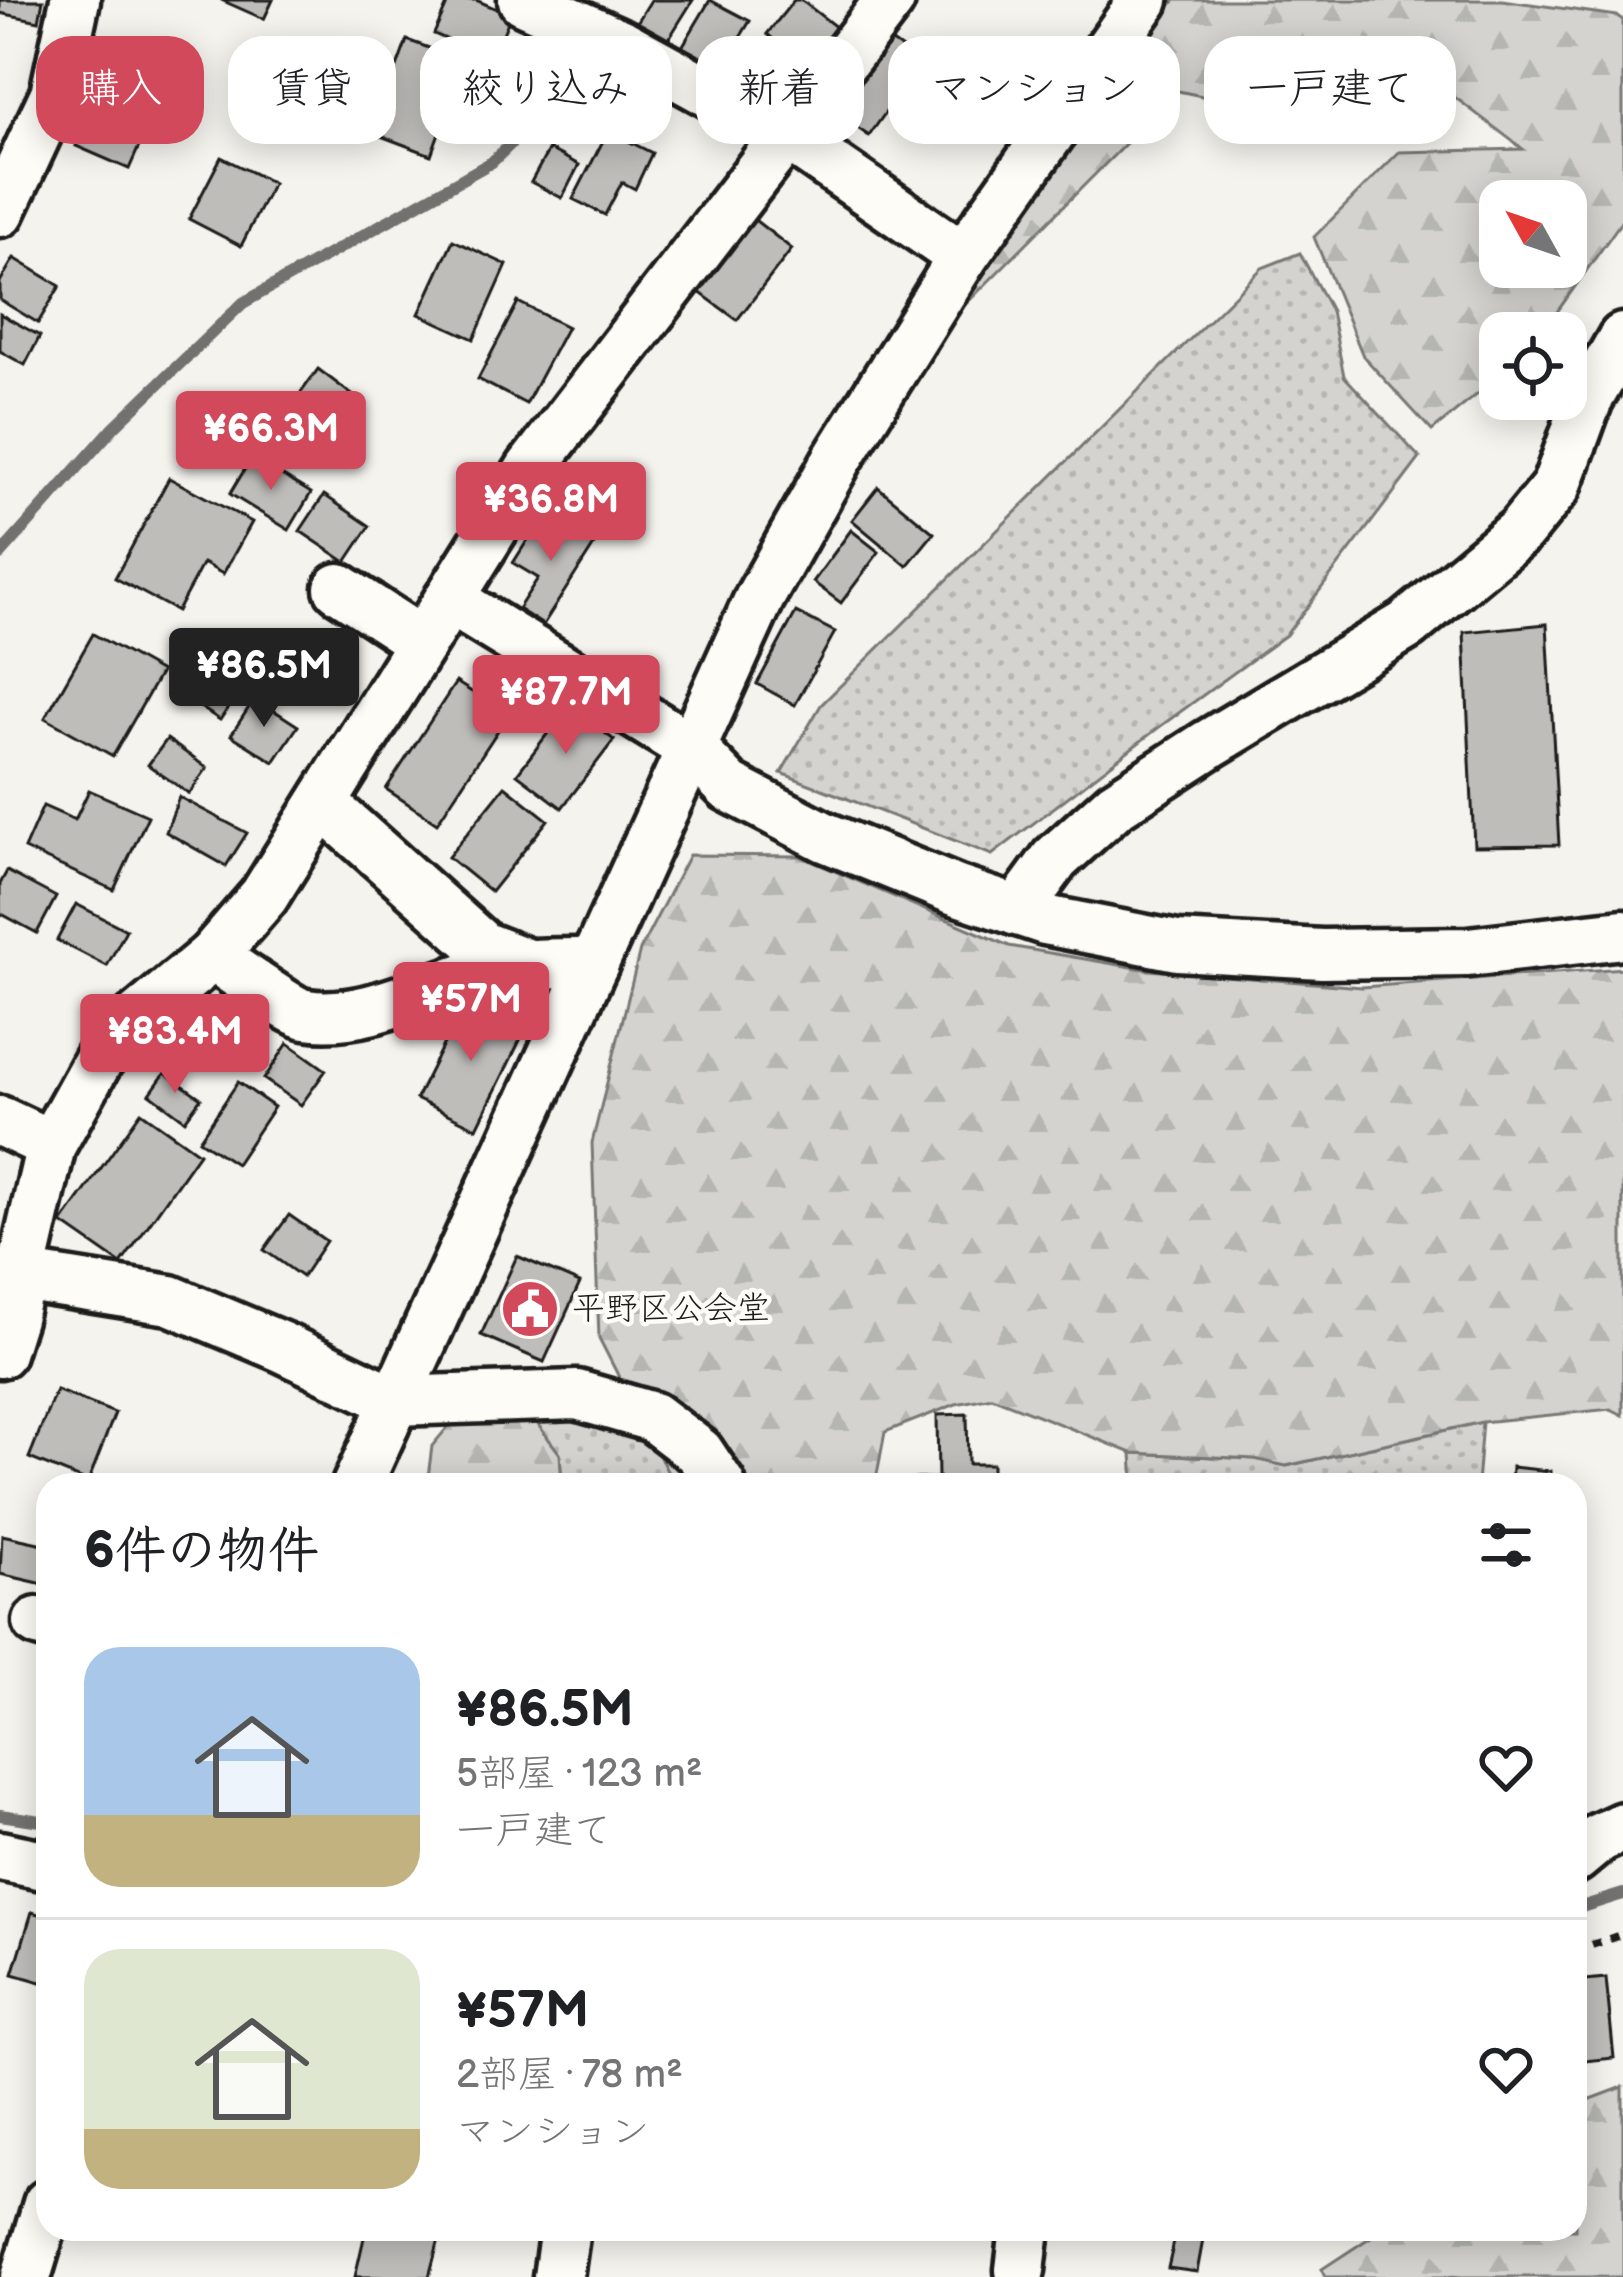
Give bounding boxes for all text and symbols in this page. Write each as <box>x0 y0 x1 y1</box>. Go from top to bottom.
chip: 購入 <box>36 36 204 144</box>
chip: 賃貸 <box>228 36 396 144</box>
chip: 絞り込み <box>420 36 672 144</box>
chip: 新着 <box>696 36 864 144</box>
chip: マンション <box>888 36 1180 144</box>
chip: 一戸建て <box>1204 36 1456 144</box>
north arrow <box>1479 180 1587 288</box>
map controls <box>1479 180 1587 420</box>
button: locate <box>1479 312 1587 420</box>
pin: ¥66.3M <box>173 391 369 493</box>
text: ¥66.3M <box>203 406 339 453</box>
pin: ¥36.8M <box>453 462 649 564</box>
text: ¥36.8M <box>483 477 619 524</box>
pin: ¥86.5M <box>166 628 362 730</box>
text: ¥86.5M <box>196 643 332 690</box>
pin: ¥87.7M <box>468 655 664 757</box>
text: ¥87.7M <box>500 670 632 717</box>
pin: ¥57M <box>400 962 542 1064</box>
text: ¥57M <box>420 977 522 1024</box>
pin: ¥83.4M <box>77 994 273 1096</box>
text: ¥83.4M <box>107 1009 243 1056</box>
public building icon: 平野区公会堂 <box>499 1278 561 1340</box>
place label: 平野区公会堂 <box>572 1289 770 1329</box>
icon: filters <box>1473 1512 1539 1578</box>
text: 6件の物件 <box>84 1521 319 1582</box>
text: ¥86.5M <box>456 1680 634 1741</box>
icon: home <box>180 1695 324 1839</box>
icon: heart <box>1473 1734 1539 1800</box>
text: 5部屋 · 123 m² <box>456 1751 703 1798</box>
text: 一戸建て <box>456 1808 612 1855</box>
text: ¥57M <box>456 1981 589 2042</box>
icon: home <box>180 1997 324 2141</box>
icon: heart <box>1473 2036 1539 2102</box>
text: 2部屋 · 78 m² <box>456 2052 683 2099</box>
text: マンション <box>456 2109 649 2156</box>

